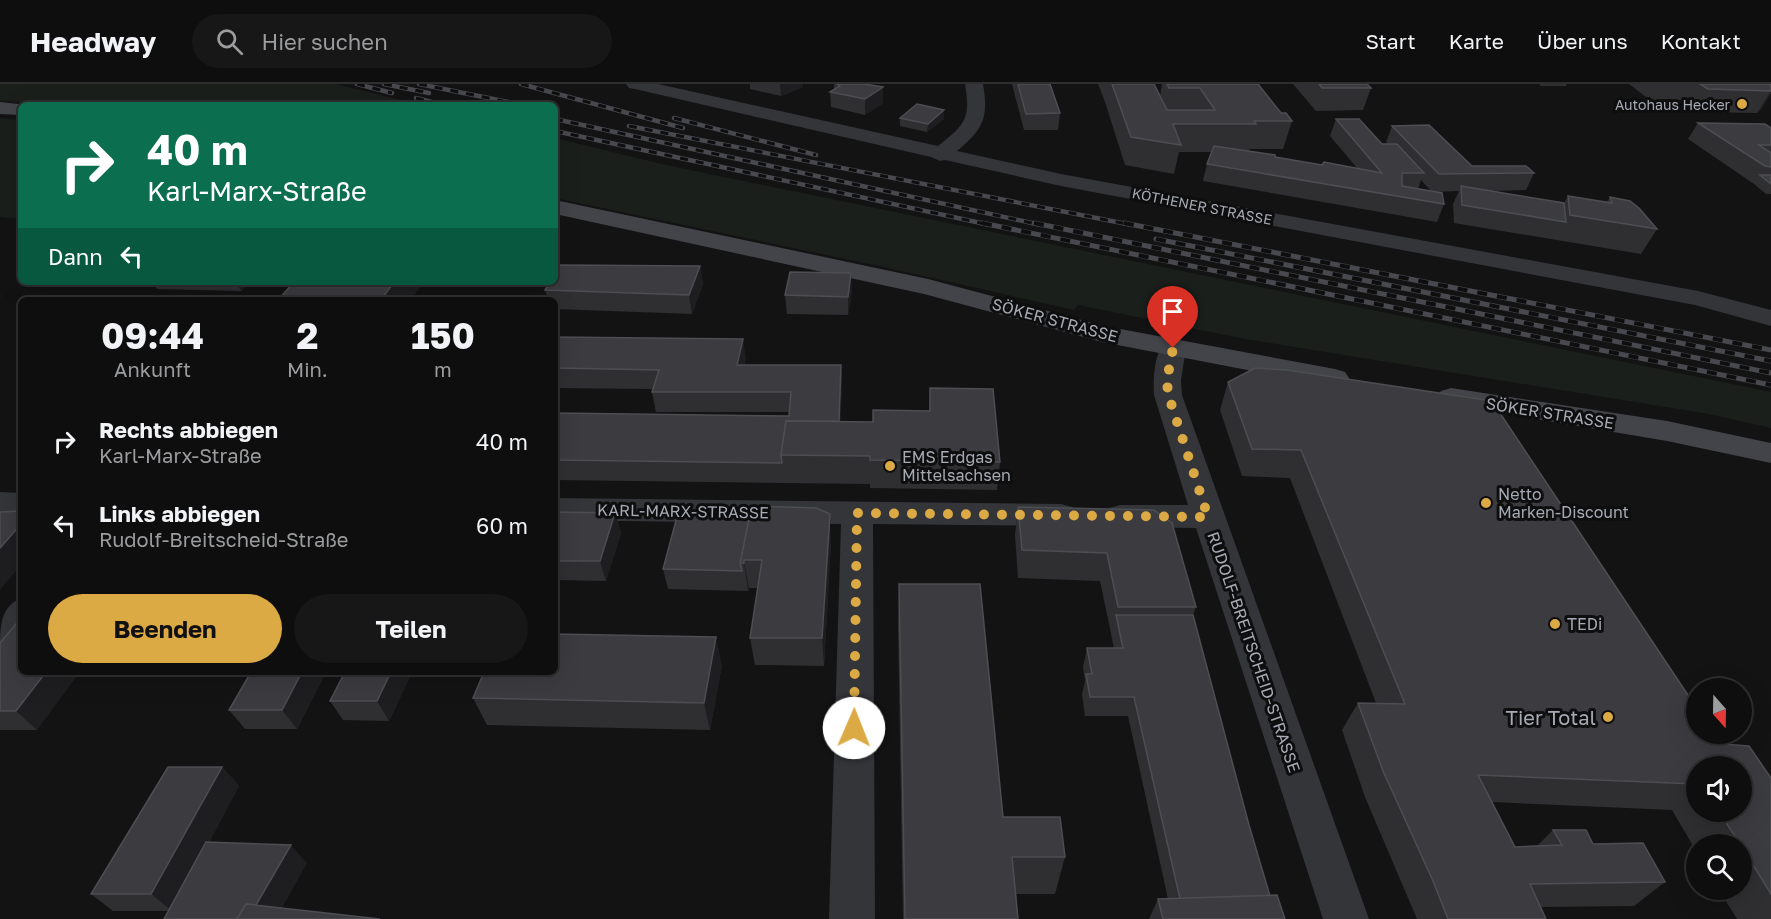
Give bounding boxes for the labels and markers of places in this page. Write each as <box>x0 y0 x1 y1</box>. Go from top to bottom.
place label: Autohaus Hecker <box>1615 96 1731 113</box>
marker: Autohaus Hecker <box>1735 97 1749 111</box>
pin <box>1147 286 1198 348</box>
place label: EMS Erdgas Mittelsachsen <box>902 447 1011 485</box>
marker: EMS Erdgas Mittelsachsen <box>883 459 897 473</box>
place label: Netto Marken-Discount <box>1498 484 1629 522</box>
marker: Netto Marken-Discount <box>1479 496 1493 510</box>
place label: TEDi <box>1567 614 1602 634</box>
marker: TEDi <box>1548 617 1562 631</box>
place label: Tier Total <box>1506 705 1596 729</box>
marker: Tier Total <box>1601 710 1615 724</box>

